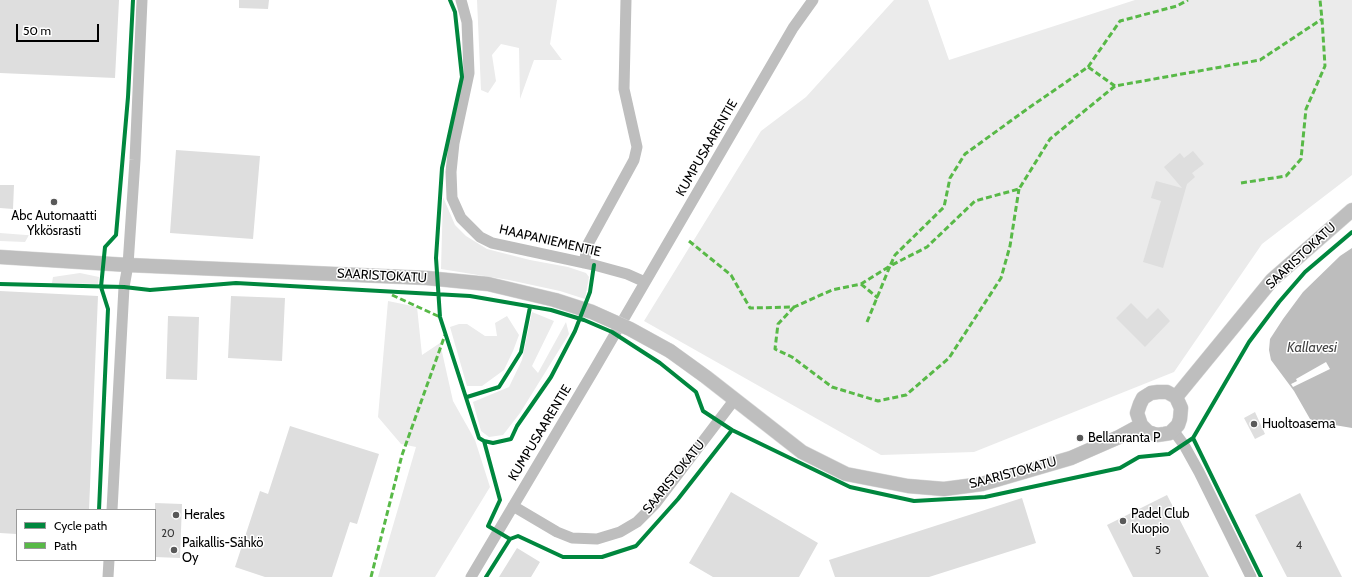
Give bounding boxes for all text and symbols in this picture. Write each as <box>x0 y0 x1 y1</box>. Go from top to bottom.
scale bar <box>18 16 101 42</box>
text: 50 m <box>23 23 51 38</box>
street label: KUMPUSAARENTIE <box>673 97 741 199</box>
marker: Abc Automaatti Ykkösrasti <box>49 197 59 207</box>
place label: Abc Automaatti Ykkösrasti <box>11 208 97 239</box>
street label: SAARISTOKATU <box>1263 220 1339 292</box>
street label: HAAPANIEMENTIE <box>498 222 602 260</box>
street label: SAARISTOKATU <box>337 266 427 286</box>
water label: Kallavesi <box>1287 340 1337 356</box>
street label: KUMPUSAARENTIE <box>505 382 575 484</box>
place label: Huoltoasema <box>1262 416 1335 432</box>
marker: Huoltoasema <box>1249 419 1259 429</box>
place label: Bellanranta P <box>1088 430 1160 446</box>
marker: Bellanranta P <box>1075 433 1085 443</box>
street label: SAARISTOKATU <box>640 437 708 517</box>
street label: SAARISTOKATU <box>968 454 1058 492</box>
place label: Padel Club Kuopio <box>1131 506 1189 537</box>
place label: Herales <box>184 507 225 523</box>
legend <box>16 509 156 561</box>
marker: Herales <box>171 510 181 520</box>
marker: Padel Club Kuopio <box>1118 516 1128 526</box>
text: Cycle path <box>54 518 107 533</box>
house number: 20 <box>161 527 175 541</box>
place label: Paikallis-Sähkö Oy <box>182 535 263 566</box>
text: Path <box>54 538 77 553</box>
house number: 4 <box>1296 539 1302 553</box>
house number: 5 <box>1155 544 1161 558</box>
marker: Paikallis-Sähkö Oy <box>169 545 179 555</box>

